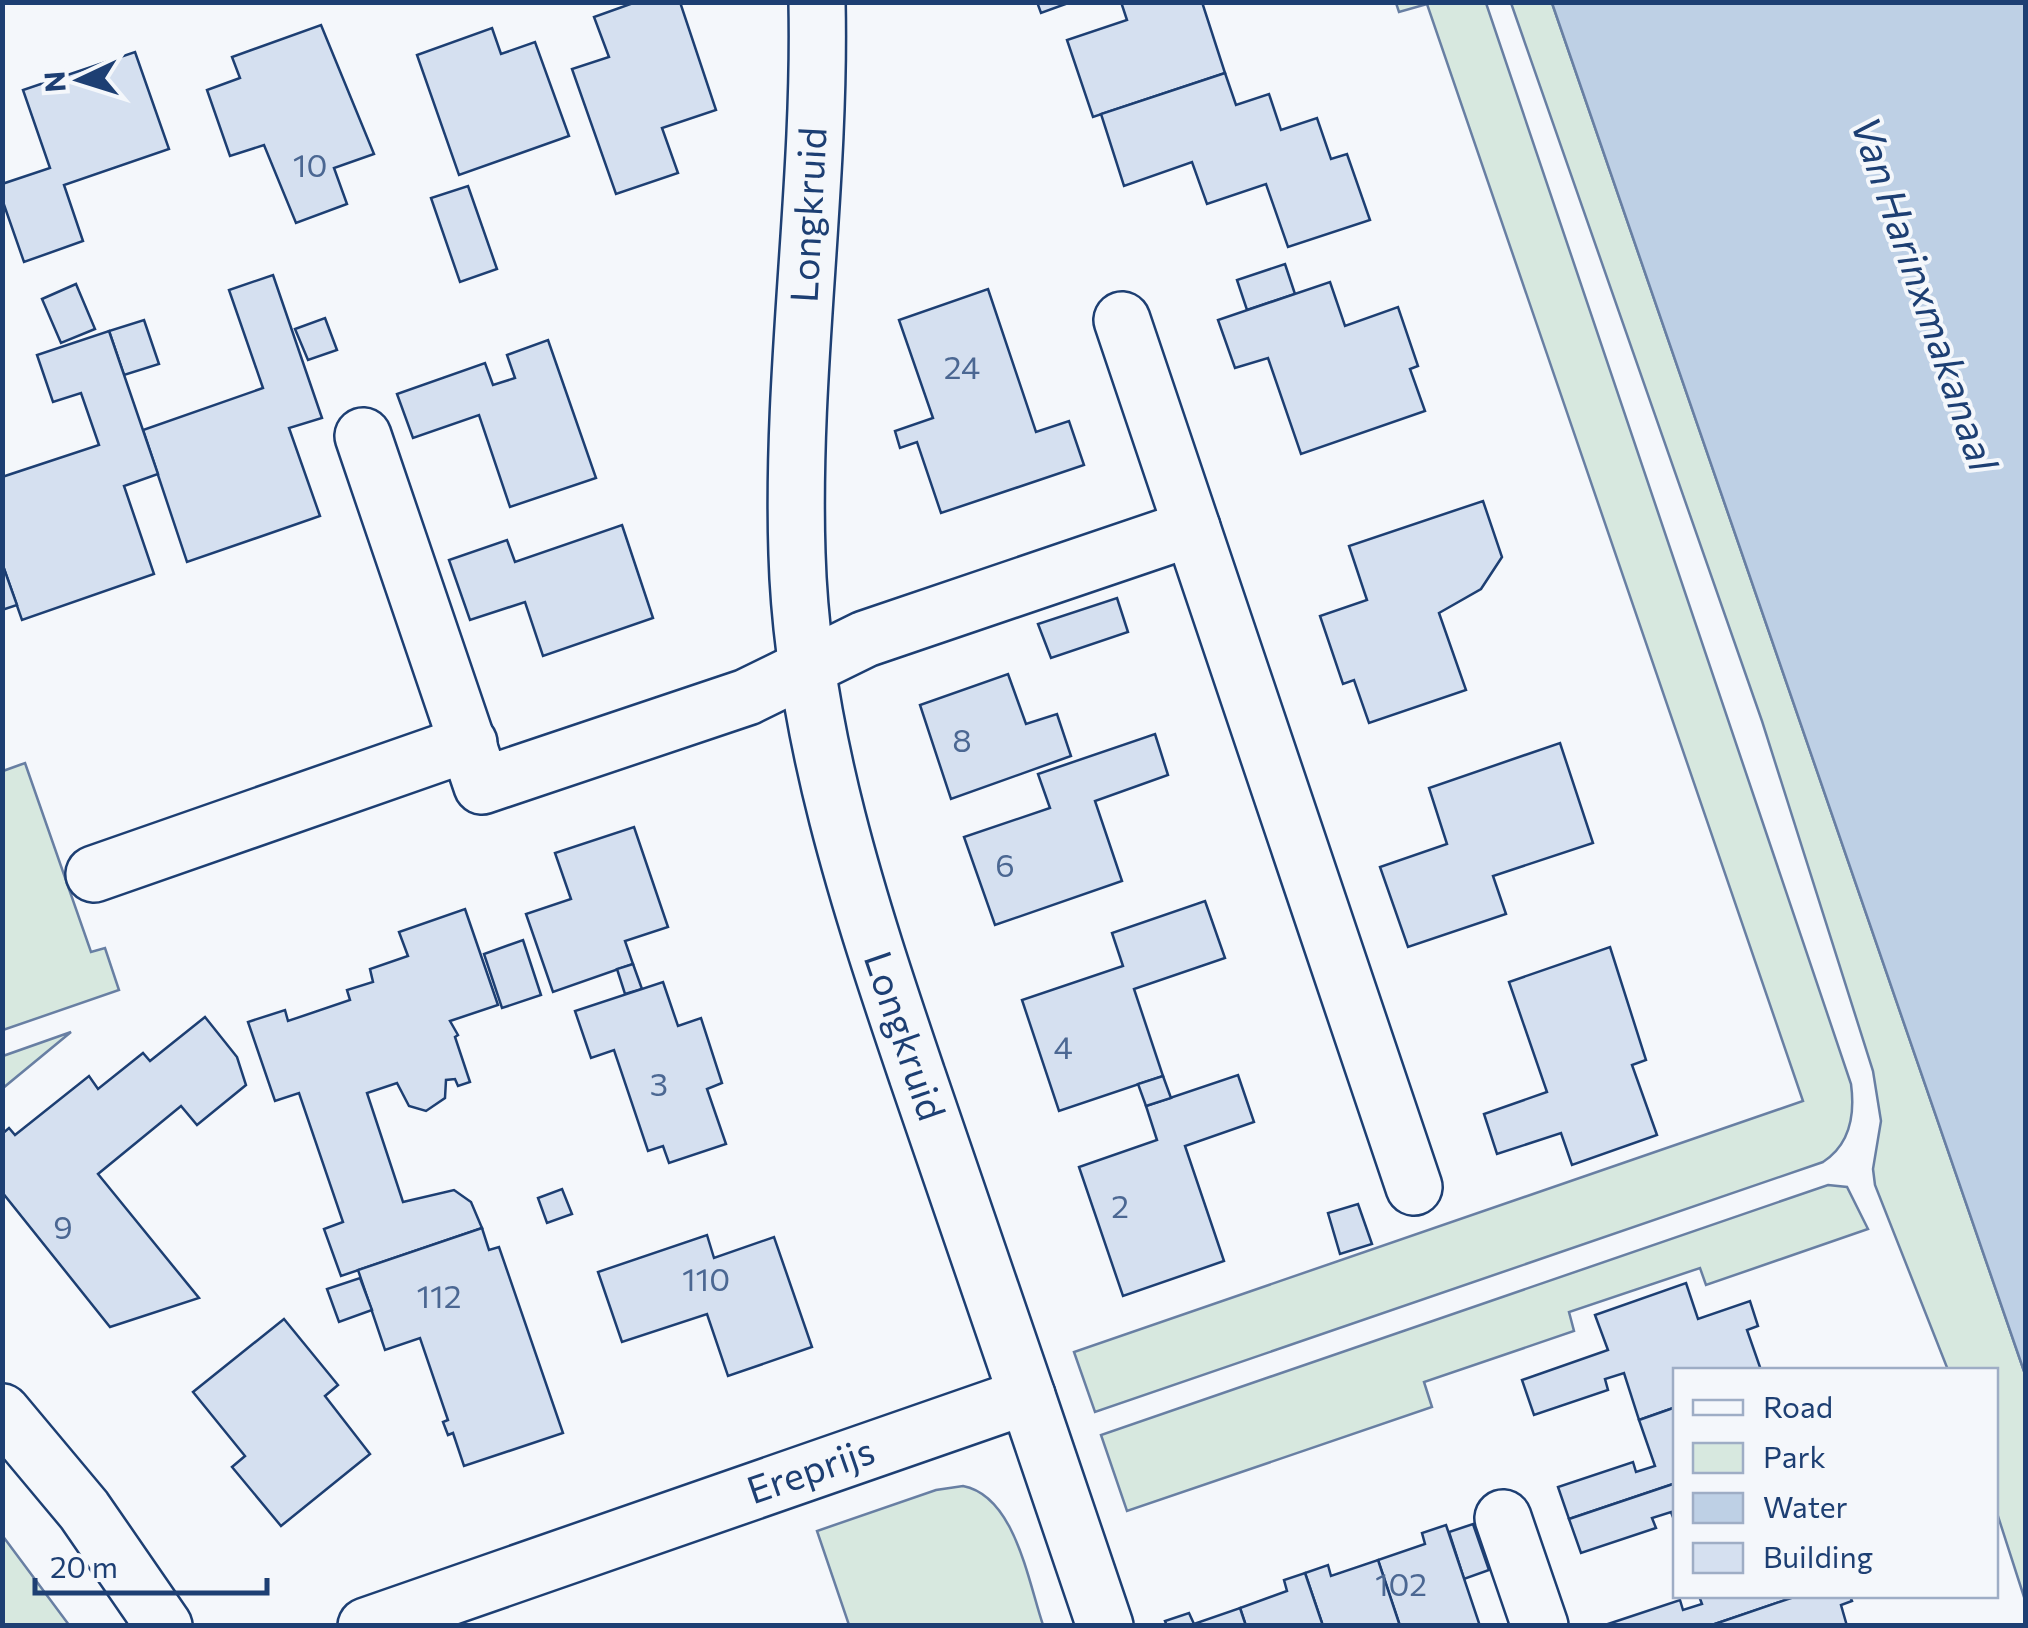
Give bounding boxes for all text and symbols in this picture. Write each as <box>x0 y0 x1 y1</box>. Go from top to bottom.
north arrow <box>30 30 130 130</box>
text: N <box>36 70 72 93</box>
water label: Van Harinxmakanaal <box>1843 110 2010 478</box>
street label: Longkruid <box>778 126 835 304</box>
house number: 10 <box>293 144 327 184</box>
house number: 24 <box>944 346 980 386</box>
house number: 8 <box>952 719 972 759</box>
house number: 6 <box>995 844 1015 884</box>
street label: Longkruid <box>856 945 957 1126</box>
house number: 4 <box>1053 1026 1073 1066</box>
house number: 3 <box>650 1063 668 1103</box>
house number: 2 <box>1111 1185 1129 1225</box>
house number: 9 <box>53 1206 73 1246</box>
house number: 110 <box>682 1258 730 1298</box>
house number: 112 <box>416 1275 462 1315</box>
legend <box>1673 1368 1998 1598</box>
text: Road <box>1763 1387 1833 1424</box>
street label: Ereprijs <box>740 1425 880 1512</box>
text: Park <box>1763 1437 1826 1474</box>
text: Water <box>1763 1487 1848 1524</box>
scale bar <box>35 1533 268 1595</box>
text: Building <box>1763 1537 1873 1574</box>
text: 20 m <box>50 1547 118 1584</box>
house number: 102 <box>1375 1563 1427 1603</box>

